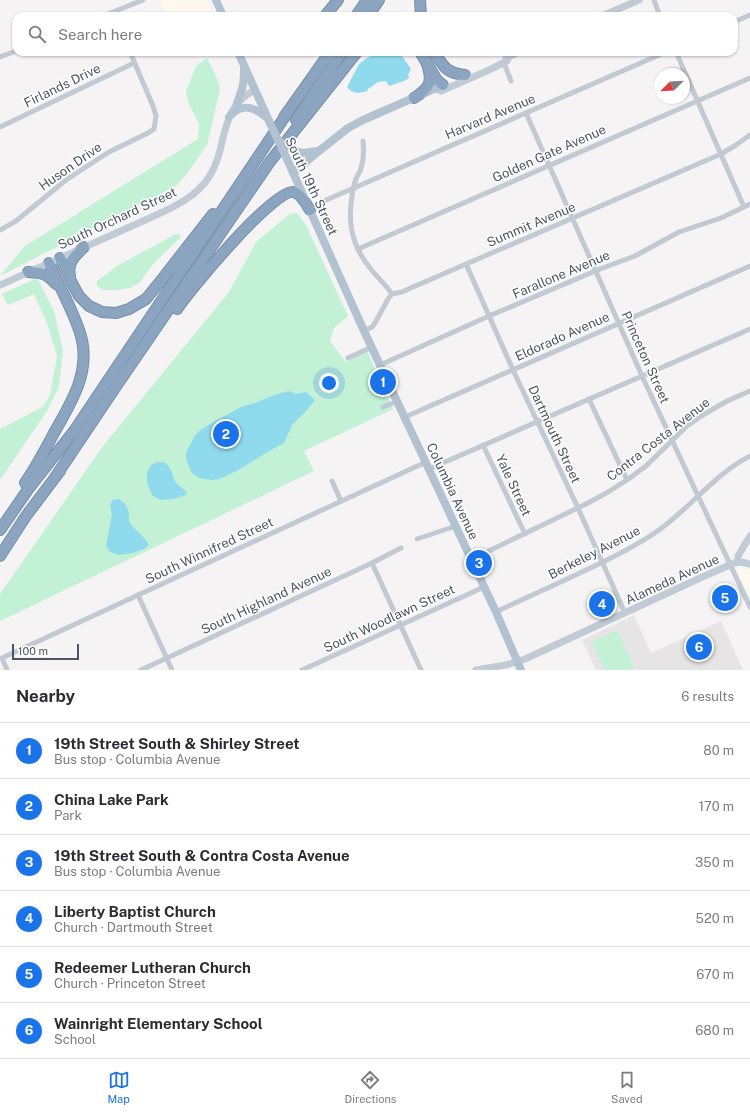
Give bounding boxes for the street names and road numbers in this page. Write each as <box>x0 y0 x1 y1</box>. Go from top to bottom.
street label: Firlands Drive <box>22 60 103 110</box>
street label: Harvard Avenue <box>443 91 538 142</box>
street label: Golden Gate Avenue <box>490 122 608 185</box>
street label: South 19th Street <box>282 135 341 238</box>
street label: Huson Drive <box>36 139 105 194</box>
street label: South Orchard Street <box>55 184 179 253</box>
street label: Summit Avenue <box>485 199 578 250</box>
street label: Farallone Avenue <box>510 247 612 302</box>
street label: Eldorado Avenue <box>513 309 612 364</box>
street label: Princeton Street <box>619 309 673 406</box>
street label: Dartmouth Street <box>525 383 584 485</box>
street label: Contra Costa Avenue <box>604 395 713 484</box>
street label: Columbia Avenue <box>424 441 482 542</box>
street label: Yale Street <box>493 452 534 518</box>
street label: South Winnifred Street <box>143 514 276 587</box>
street label: Berkeley Avenue <box>546 523 643 582</box>
street label: Alameda Avenue <box>623 551 721 608</box>
street label: South Highland Avenue <box>199 564 334 637</box>
street label: South Woodlawn Street <box>321 581 457 655</box>

